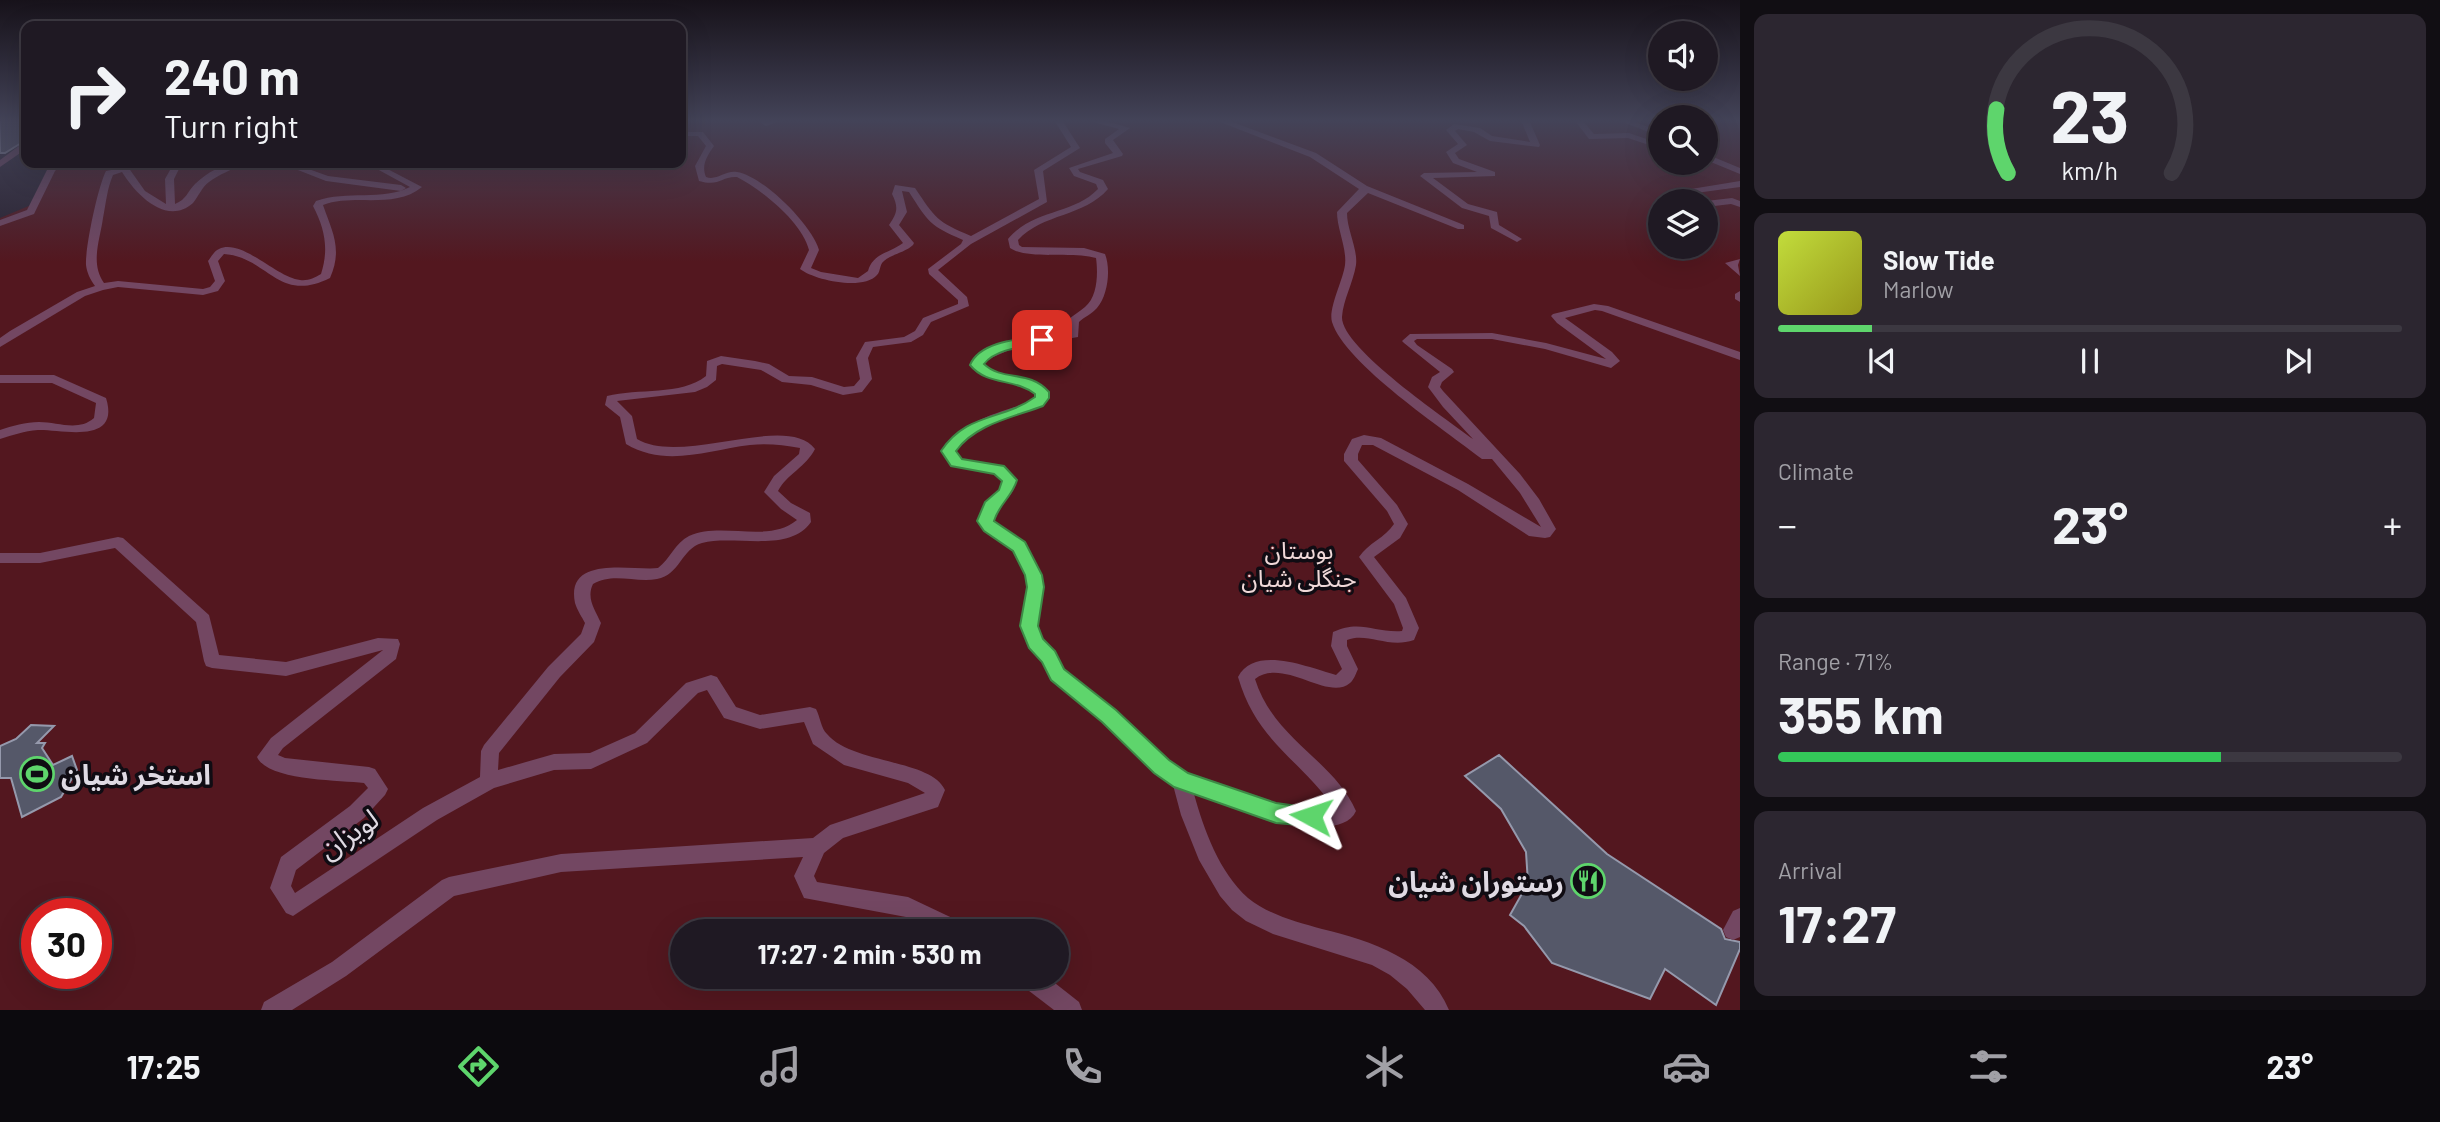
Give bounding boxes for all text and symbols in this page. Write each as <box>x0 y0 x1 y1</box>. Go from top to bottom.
map controls <box>1648 21 1718 259</box>
button: sound <box>1648 21 1718 91</box>
text: 240 m <box>164 46 300 105</box>
icon: right <box>49 49 140 140</box>
text: 23 <box>2050 70 2130 158</box>
button: search <box>1648 105 1718 175</box>
text: Turn right <box>164 106 299 144</box>
text: km/h <box>2062 154 2118 184</box>
button: layers <box>1648 189 1718 259</box>
text: Slow Tide <box>1883 244 1995 275</box>
text: Marlow <box>1883 275 1954 303</box>
pin <box>1012 310 1072 370</box>
icon: arrive <box>1023 321 1061 359</box>
icon: previous <box>1863 342 1901 380</box>
icon: pause <box>2071 342 2109 380</box>
icon: next <box>2279 342 2317 380</box>
text: Climate <box>1778 457 1854 485</box>
text: 23° <box>2052 492 2128 554</box>
text: − <box>1778 501 1797 547</box>
text: + <box>2383 501 2402 547</box>
park label: بوستان جنگلی شیان <box>1241 535 1357 593</box>
text: Range · 71% <box>1778 647 1893 675</box>
text: 355 km <box>1778 682 1944 744</box>
sports icon: استخر شیان <box>18 755 56 793</box>
place label: استخر شیان <box>61 757 211 792</box>
position arrow <box>1274 779 1348 853</box>
street label: لویزان <box>312 801 385 866</box>
text: Arrival <box>1778 856 1842 884</box>
restaurant icon: رستوران شیان <box>1569 862 1607 900</box>
place label: رستوران شیان <box>1388 864 1564 899</box>
text: 17:27 <box>1778 891 1896 953</box>
speed limit sign: 30 <box>21 898 112 989</box>
text: 17:27 · 2 min · 530 m <box>757 938 982 969</box>
icon: directions <box>454 1042 503 1091</box>
icon: music <box>756 1042 805 1091</box>
icon: phone <box>1058 1042 1107 1091</box>
icon: climate <box>1360 1042 1409 1091</box>
icon: car <box>1662 1042 1711 1091</box>
icon: filters <box>1964 1042 2013 1091</box>
text: 17:25 <box>127 1047 201 1085</box>
text: 23° <box>2267 1047 2313 1085</box>

